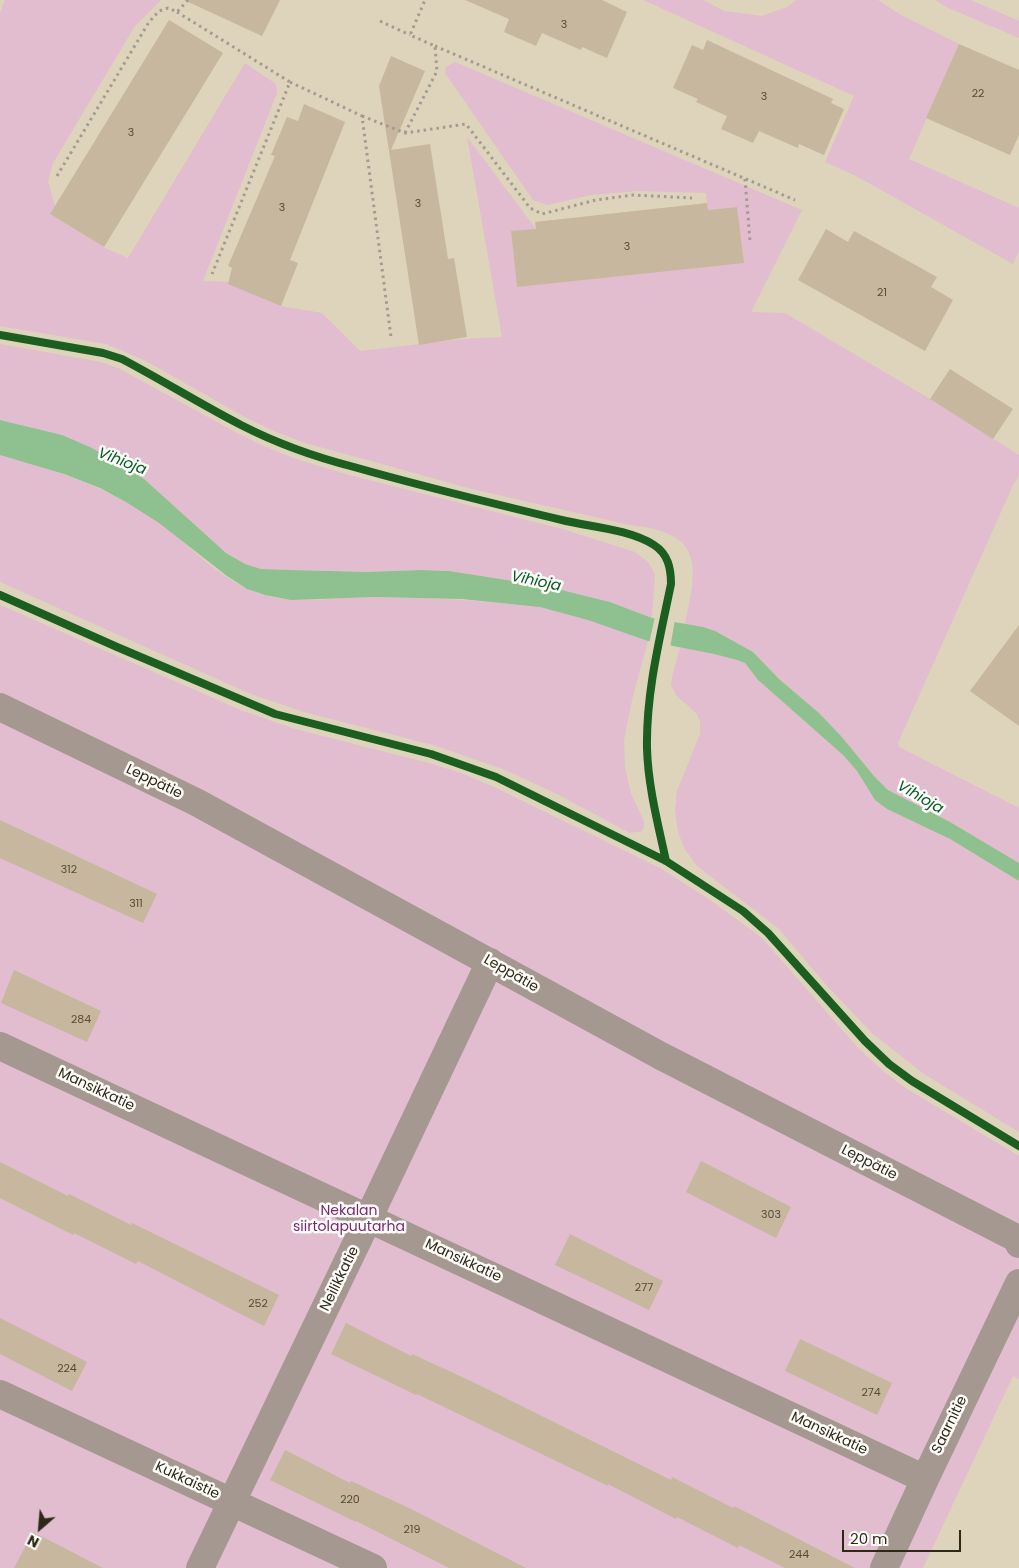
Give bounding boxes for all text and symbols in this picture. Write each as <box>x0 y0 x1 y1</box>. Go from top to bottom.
house number: 3 <box>561 18 567 32</box>
house number: 22 <box>972 87 984 101</box>
house number: 3 <box>761 90 767 104</box>
house number: 3 <box>128 126 134 140</box>
house number: 3 <box>415 197 421 211</box>
house number: 3 <box>279 201 285 215</box>
house number: 3 <box>624 240 630 254</box>
house number: 21 <box>877 286 887 300</box>
water label: Vihioja <box>95 445 149 479</box>
water label: Vihioja <box>509 568 563 596</box>
street label: Leppätie <box>123 761 185 803</box>
water label: Vihioja <box>894 778 946 818</box>
house number: 312 <box>61 863 77 877</box>
house number: 311 <box>129 897 143 911</box>
street label: Leppätie <box>481 952 541 996</box>
house number: 284 <box>71 1013 91 1027</box>
street label: Mansikkatie <box>55 1065 137 1115</box>
street label: Leppätie <box>838 1142 900 1184</box>
park label: Nekalan siirtolapuutarha <box>293 1203 405 1236</box>
house number: 303 <box>761 1208 781 1222</box>
street label: Mansikkatie <box>422 1236 504 1286</box>
street label: Neilikkatie <box>317 1244 363 1314</box>
house number: 277 <box>635 1281 653 1295</box>
house number: 252 <box>248 1297 268 1311</box>
house number: 224 <box>57 1362 77 1376</box>
house number: 274 <box>861 1386 881 1400</box>
street label: Saarnitie <box>929 1393 971 1457</box>
street label: Mansikkatie <box>788 1409 870 1459</box>
street label: Kukkaistie <box>152 1459 222 1503</box>
house number: 220 <box>340 1493 360 1507</box>
north arrow <box>15 1503 65 1553</box>
scale bar <box>844 1520 963 1552</box>
house number: 219 <box>404 1523 420 1537</box>
text: 20 m <box>850 1528 888 1549</box>
text: N <box>24 1530 42 1553</box>
house number: 244 <box>789 1548 809 1562</box>

